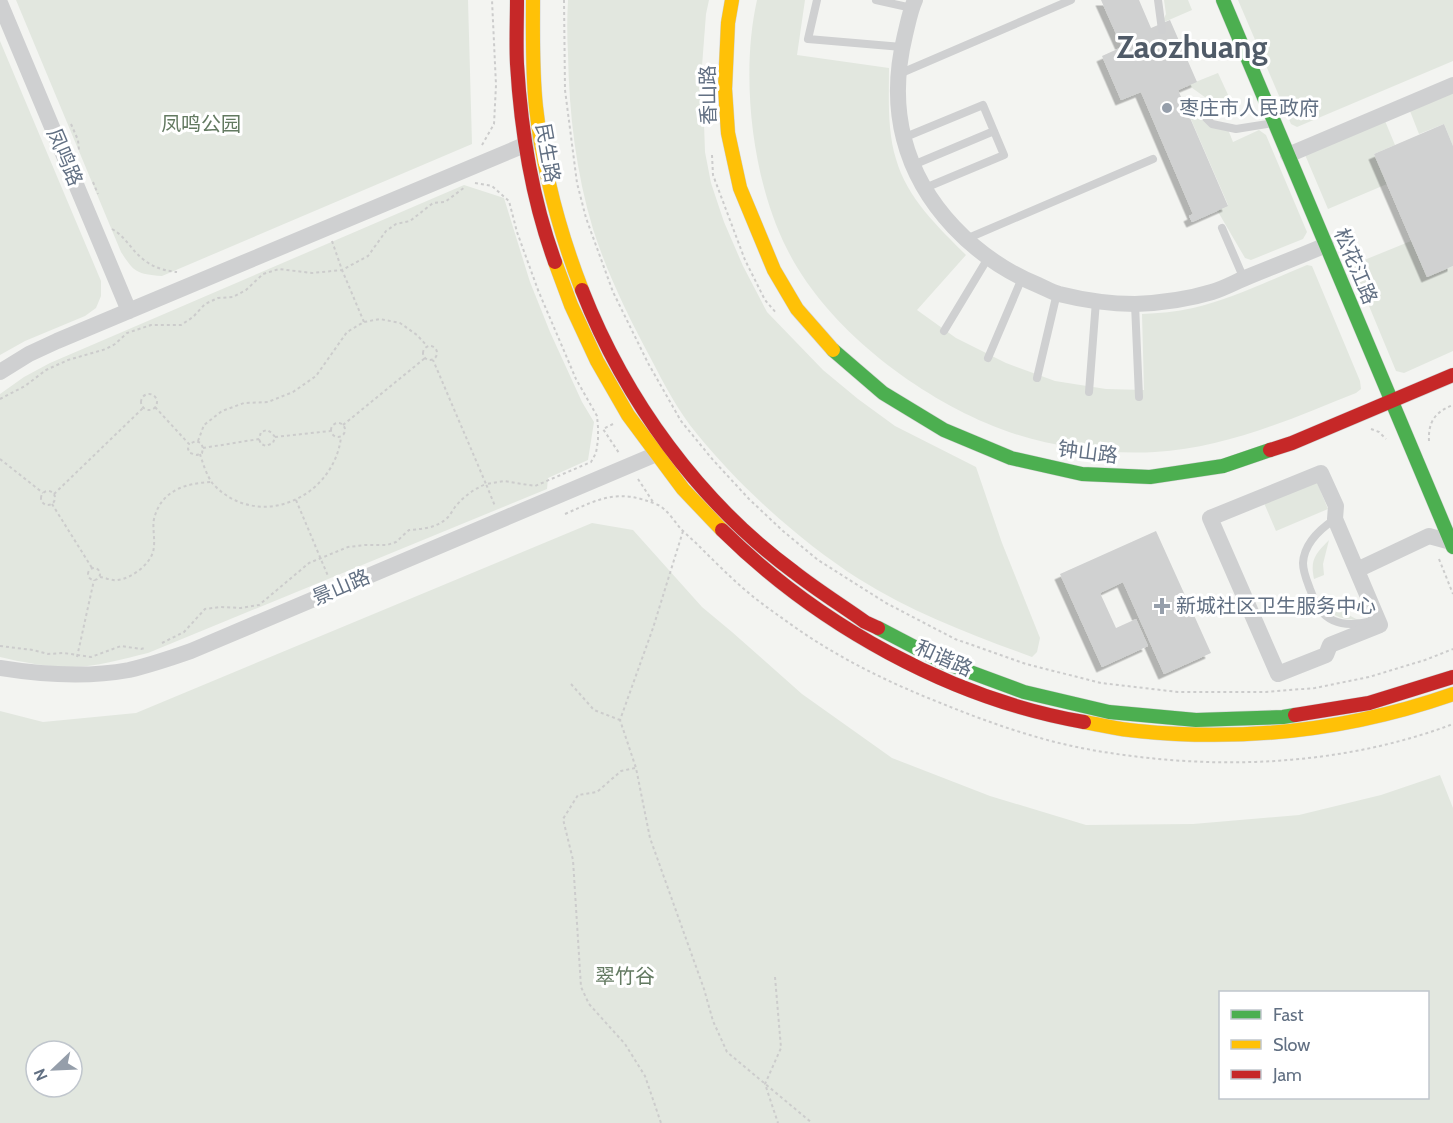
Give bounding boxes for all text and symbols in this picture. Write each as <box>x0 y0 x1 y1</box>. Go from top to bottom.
district label: Zaozhuang <box>1116 27 1268 66</box>
street label: 香山路 <box>695 65 721 125</box>
place label: 枣庄市人民政府 <box>1179 96 1319 120</box>
marker: 枣庄市人民政府 <box>1160 101 1174 115</box>
park label: 凤鸣公园 <box>161 112 241 136</box>
street label: 民生路 <box>531 121 565 185</box>
street label: 凤鸣路 <box>42 125 88 189</box>
street label: 松花江路 <box>1329 224 1383 308</box>
street label: 钟山路 <box>1057 436 1119 468</box>
street label: 景山路 <box>309 564 373 610</box>
place label: 新城社区卫生服务中心 <box>1176 594 1376 618</box>
marker: 新城社区卫生服务中心 <box>1153 597 1171 615</box>
street label: 和谐路 <box>912 635 976 681</box>
park label: 翠竹谷 <box>595 964 655 988</box>
legend <box>1219 991 1429 1099</box>
text: Fast <box>1273 1004 1304 1026</box>
text: Slow <box>1273 1034 1310 1056</box>
north arrow <box>24 1039 84 1099</box>
text: Jam <box>1272 1064 1302 1086</box>
text: N <box>30 1066 52 1084</box>

